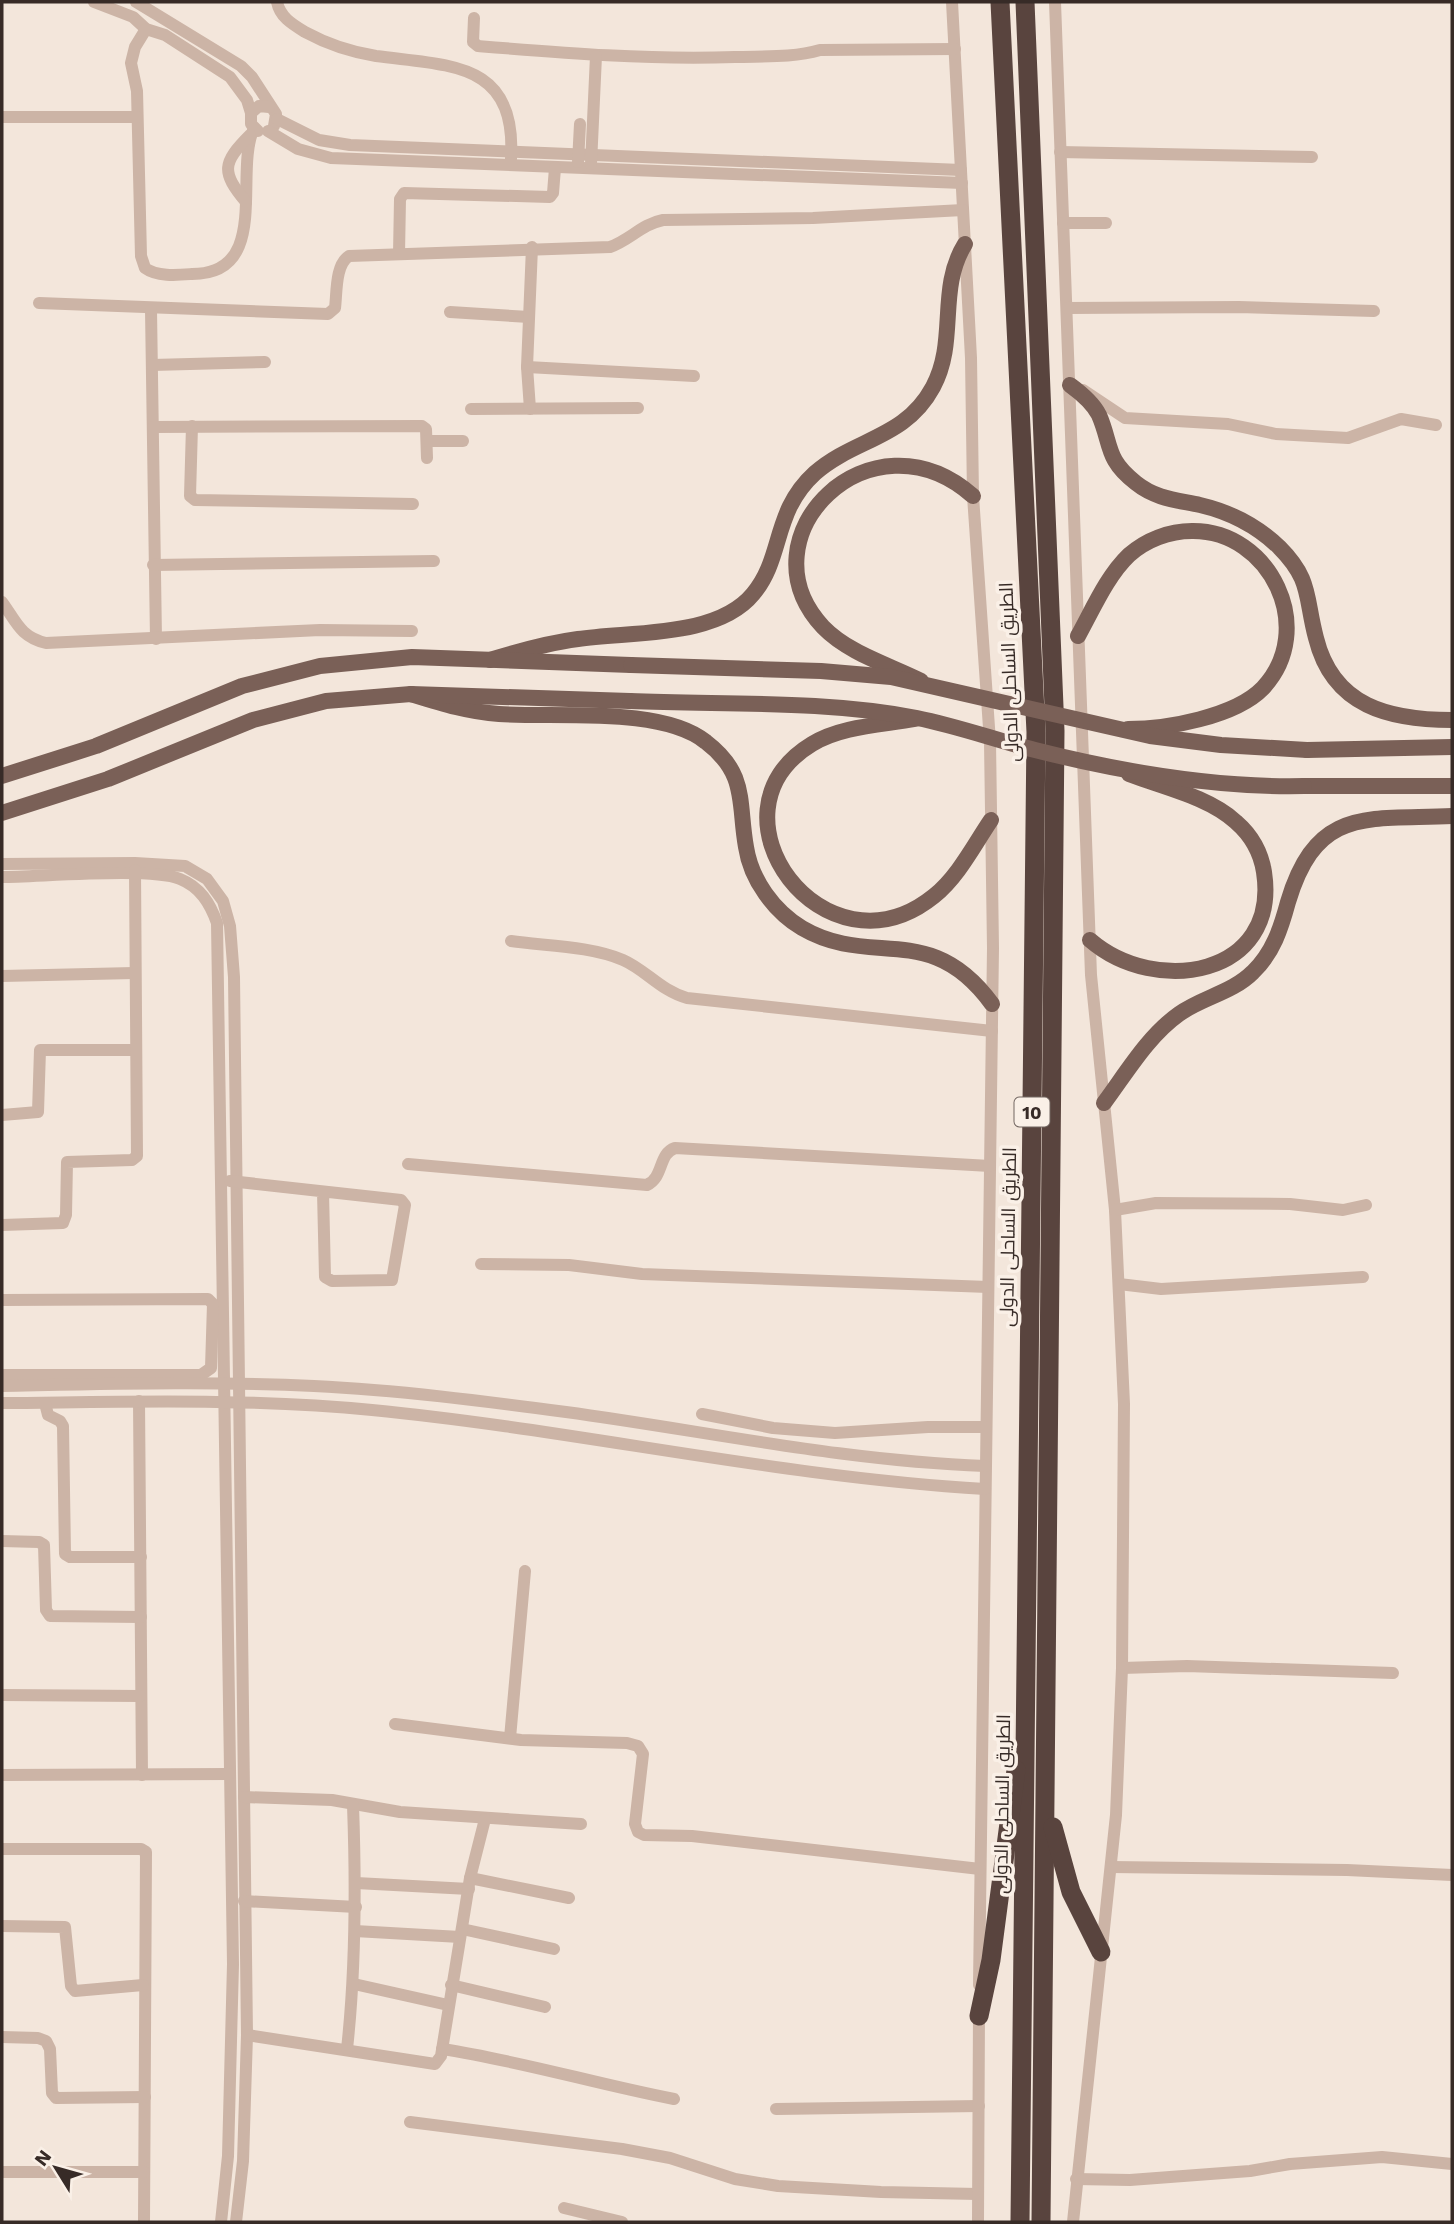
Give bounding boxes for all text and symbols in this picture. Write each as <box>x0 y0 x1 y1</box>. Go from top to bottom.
street label: الطريق الساحلى الدولى <box>994 582 1025 762</box>
road number: 10 <box>1014 1098 1050 1126</box>
street label: الطريق الساحلى الدولى <box>995 1147 1022 1327</box>
street label: الطريق الساحلى الدولى <box>989 1714 1016 1894</box>
north arrow <box>21 2133 91 2203</box>
text: N <box>29 2146 56 2171</box>

